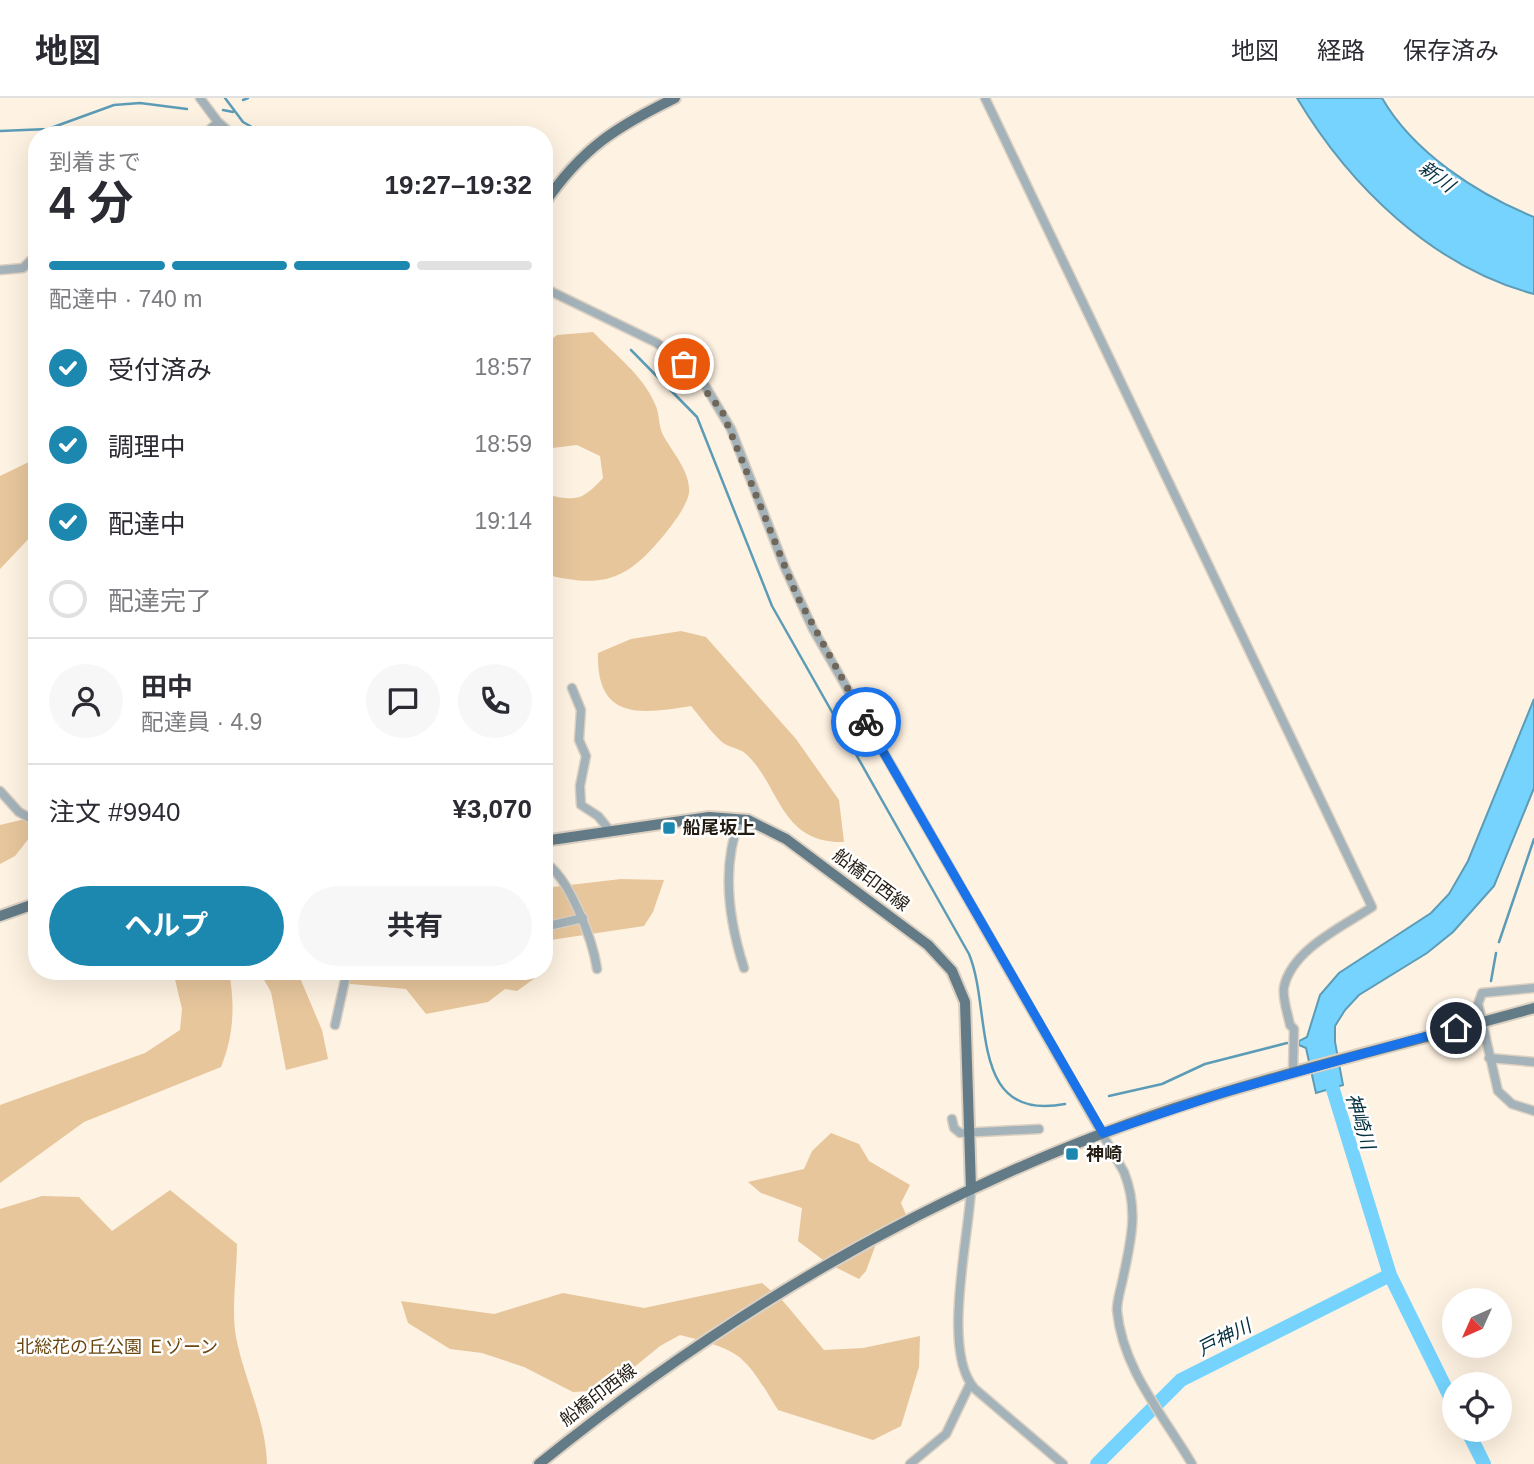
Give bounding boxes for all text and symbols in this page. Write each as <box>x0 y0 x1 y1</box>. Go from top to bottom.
text: 地図 <box>35 32 101 69</box>
text: 地図 <box>1231 37 1279 64</box>
text: 経路 <box>1317 37 1365 64</box>
text: 保存済み <box>1403 37 1499 64</box>
text: 到着まで <box>49 149 141 175</box>
water label: 新川 <box>1415 157 1460 197</box>
text: 19:27–19:32 <box>385 170 532 200</box>
text: 4 分 <box>49 177 133 229</box>
text: 配達中 · 740 m <box>49 286 202 312</box>
pin <box>654 334 714 394</box>
icon: bag <box>665 345 703 383</box>
icon: check <box>49 349 87 387</box>
text: 18:57 <box>474 354 532 380</box>
text: 受付済み <box>108 355 212 385</box>
icon: check <box>49 426 87 464</box>
text: 18:59 <box>474 431 532 457</box>
text: 調理中 <box>108 432 186 462</box>
icon: check <box>49 503 87 541</box>
text: 19:14 <box>474 508 532 534</box>
text: 配達中 <box>108 509 186 539</box>
text: 配達完了 <box>108 586 212 616</box>
button: person <box>49 664 123 738</box>
button: chat <box>366 664 440 738</box>
button: phone <box>458 664 532 738</box>
text: 田中 <box>141 672 193 702</box>
courier <box>831 687 901 757</box>
icon: bike <box>847 703 885 741</box>
text: 配達員 · 4.9 <box>141 709 262 735</box>
text: ¥3,070 <box>452 794 532 824</box>
text: 注文 #9940 <box>49 797 181 827</box>
place label: 船尾坂上 <box>683 818 755 838</box>
marker: 船尾坂上 <box>661 820 677 836</box>
street label: 船橋印西線 <box>829 845 913 915</box>
button: ヘルプ <box>49 886 284 966</box>
button: 共有 <box>298 886 532 966</box>
pin <box>1426 998 1486 1058</box>
icon: home <box>1437 1009 1475 1047</box>
water label: 神崎川 <box>1342 1091 1379 1153</box>
place label: 神崎 <box>1086 1144 1122 1164</box>
marker: 神崎 <box>1064 1146 1080 1162</box>
north arrow <box>1442 1288 1512 1358</box>
map controls <box>1442 1288 1512 1442</box>
water label: 戸神川 <box>1194 1314 1256 1360</box>
park label: 北総花の丘公園 Ｅゾーン <box>16 1337 218 1357</box>
street label: 船橋印西線 <box>556 1360 640 1430</box>
button: locate <box>1442 1372 1512 1442</box>

